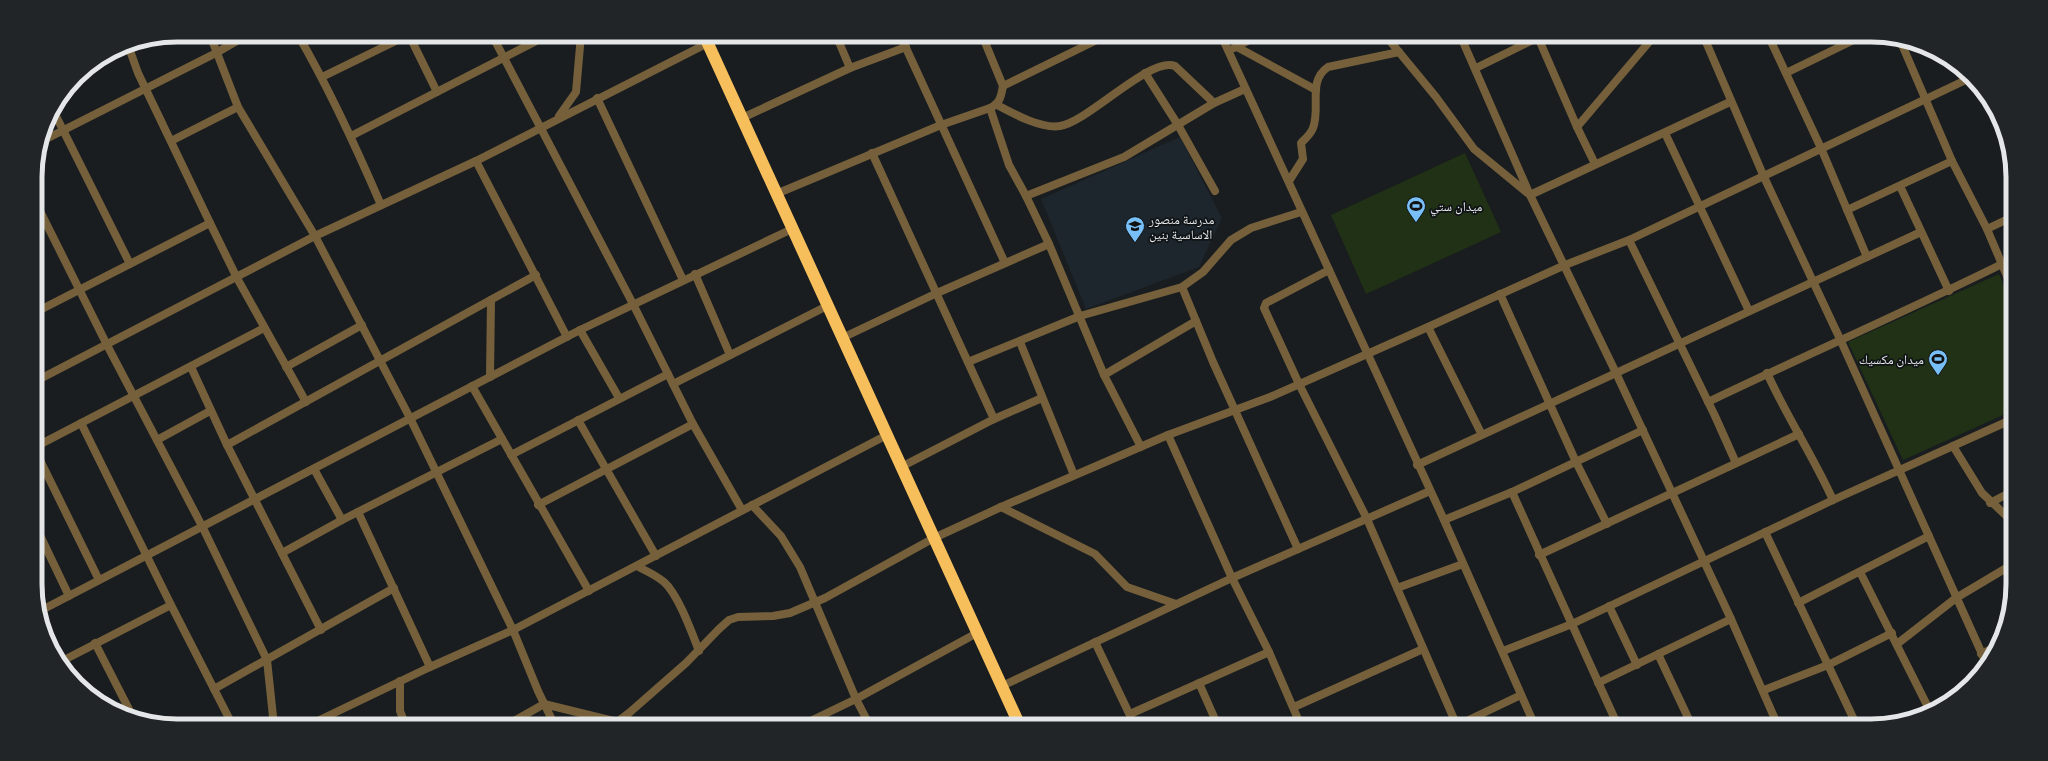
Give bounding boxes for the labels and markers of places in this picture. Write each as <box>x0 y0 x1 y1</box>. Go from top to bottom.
sports icon: ميدان ستي <box>1405 195 1427 223</box>
place label: ميدان ستي <box>1430 198 1483 217</box>
place label: مدرسة منصور الاساسية بنين <box>1148 211 1214 243</box>
school or university icon: مدرسة منصور الاساسية بنين <box>1124 215 1146 243</box>
sports icon: ميدان مكسيك <box>1927 348 1949 376</box>
place label: ميدان مكسيك <box>1859 351 1924 368</box>

